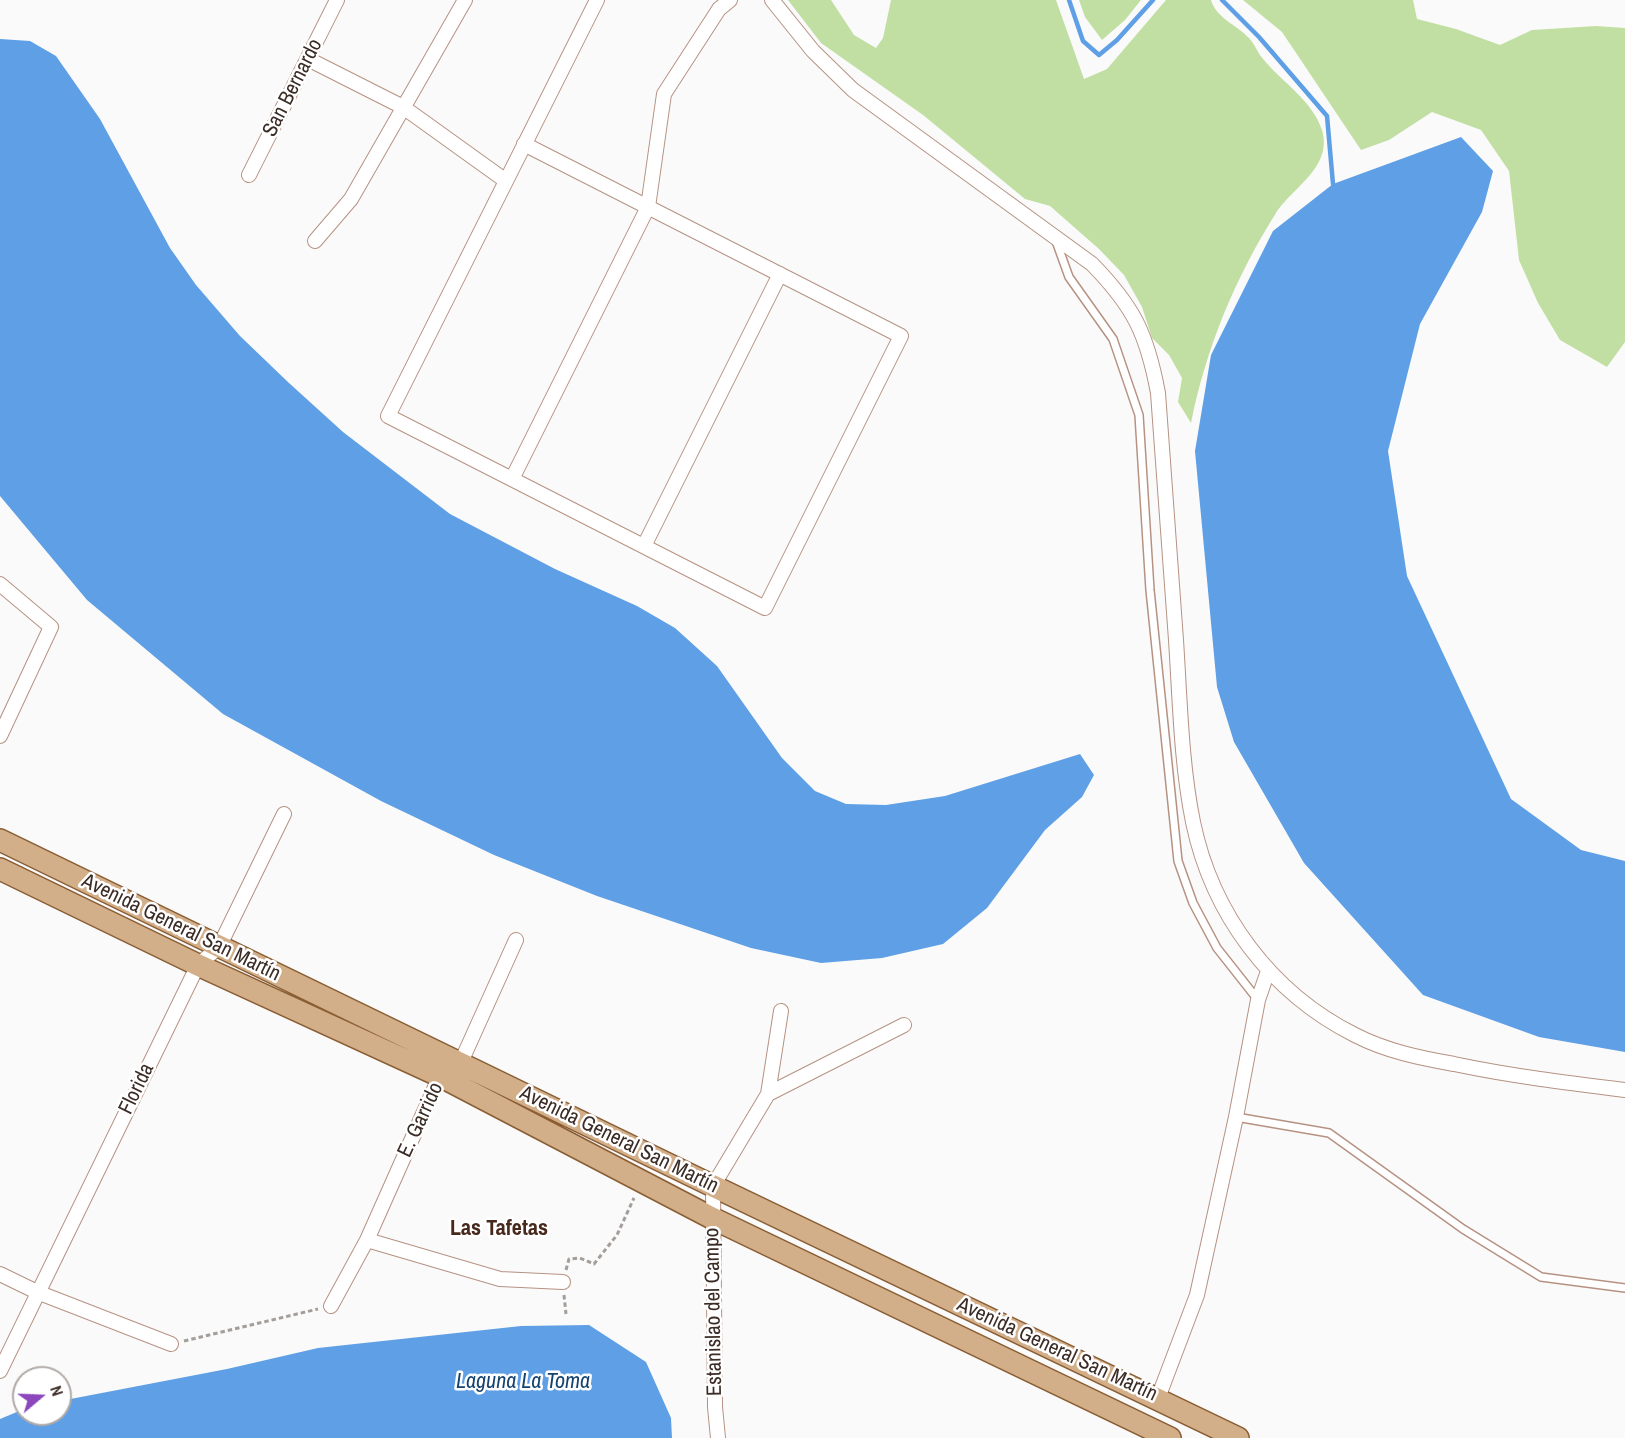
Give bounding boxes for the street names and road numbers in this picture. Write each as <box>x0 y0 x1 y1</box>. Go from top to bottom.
street label: San Bernardo <box>258 35 328 141</box>
street label: Avenida General San Martín <box>78 869 284 987</box>
street label: Florida <box>114 1059 160 1119</box>
street label: E. Garrido <box>393 1079 449 1161</box>
street label: Avenida General San Martín <box>516 1081 722 1199</box>
street label: Estanislao del Campo <box>700 1228 728 1396</box>
street label: Avenida General San Martín <box>953 1293 1161 1407</box>

